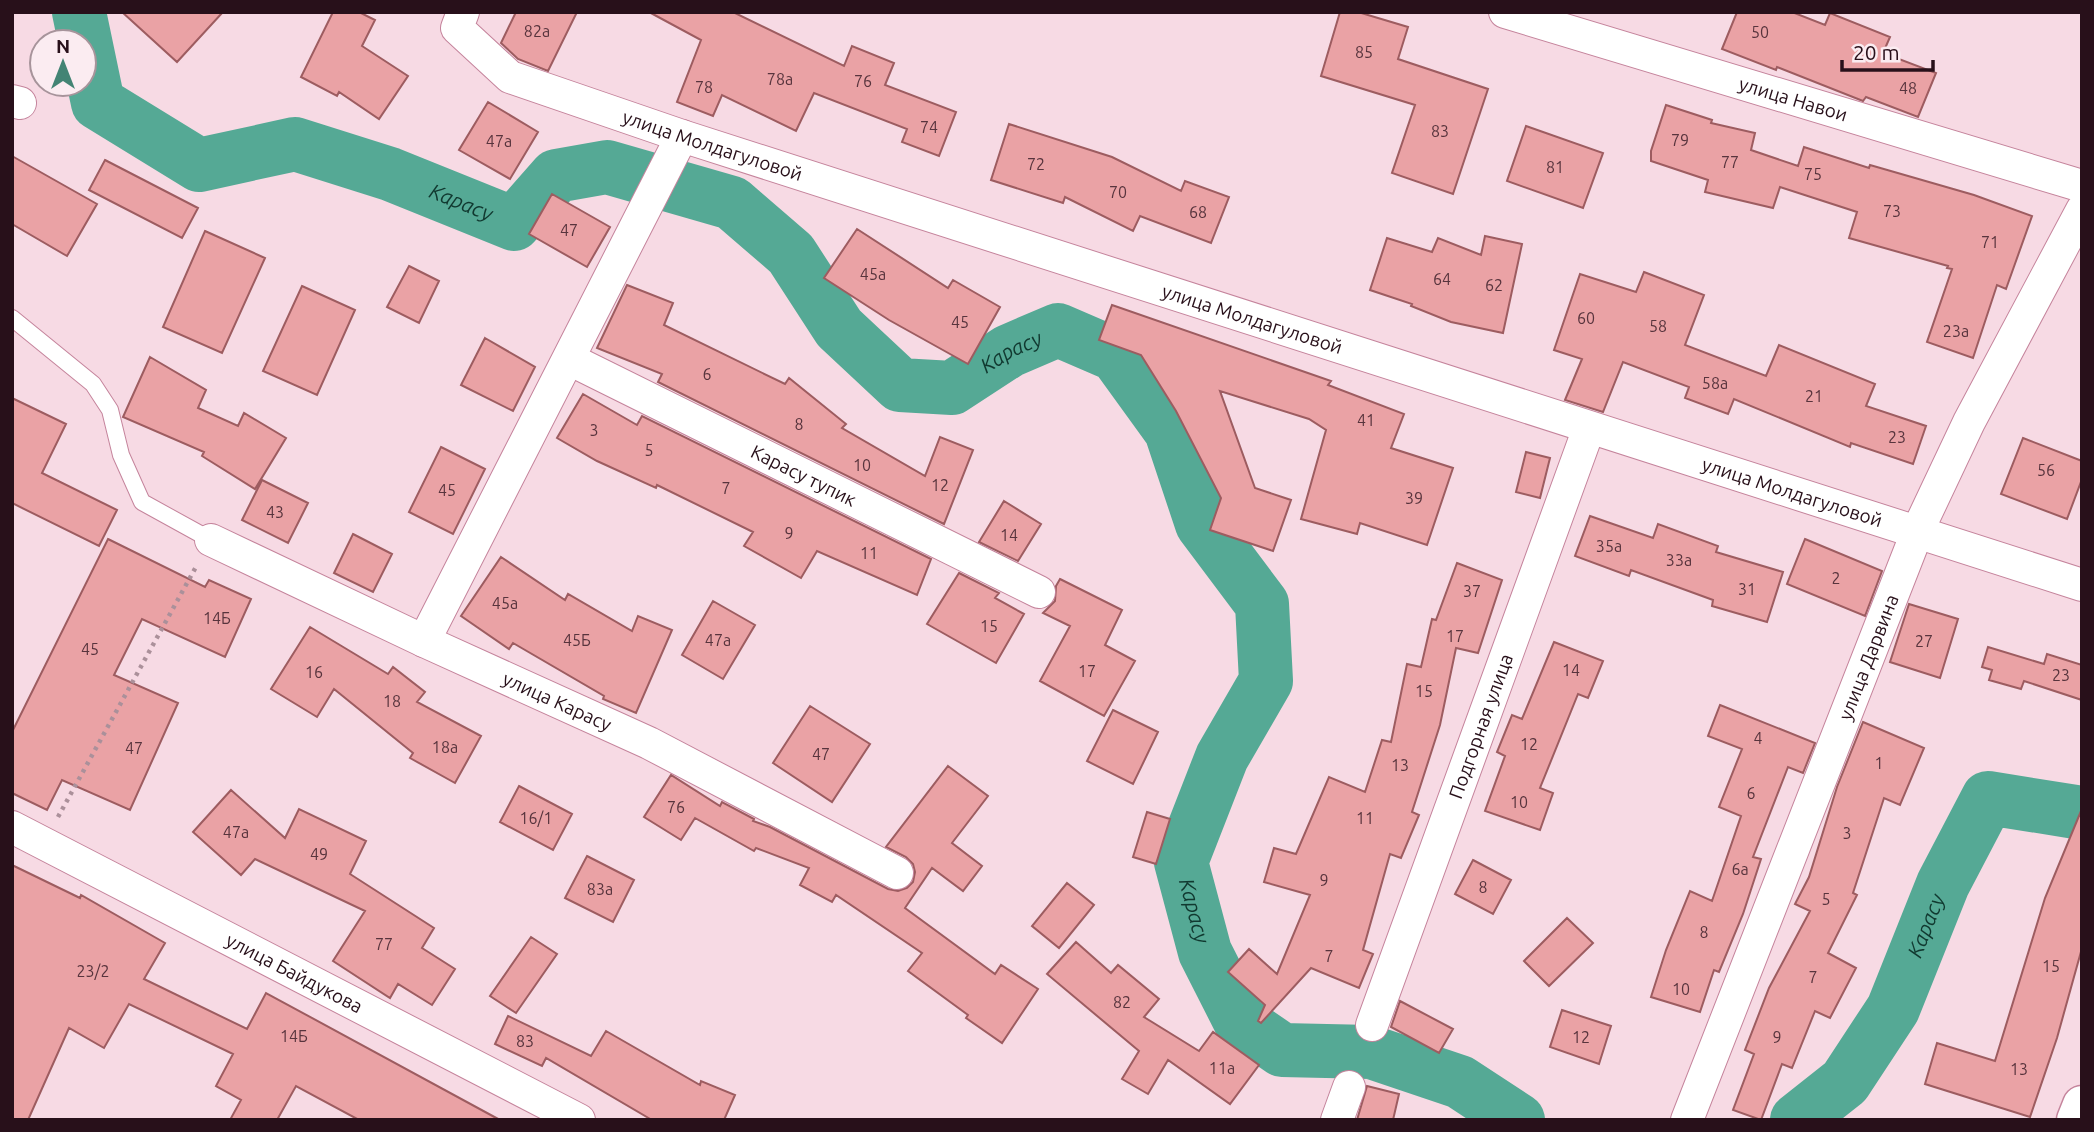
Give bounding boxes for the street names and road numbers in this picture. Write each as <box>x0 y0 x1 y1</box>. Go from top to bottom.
street label: улица Навои <box>1736 72 1850 126</box>
street label: улица Молдагуловой <box>620 105 805 185</box>
street label: улица Молдагуловой <box>1159 280 1345 358</box>
street label: Карасу тупик <box>747 440 860 511</box>
street label: улица Молдагуловой <box>1699 453 1885 531</box>
street label: улица Дарвина <box>1834 591 1903 723</box>
street label: Подгорная улица <box>1444 651 1517 802</box>
street label: улица Карасу <box>499 667 615 736</box>
street label: улица Байдукова <box>223 929 367 1017</box>

